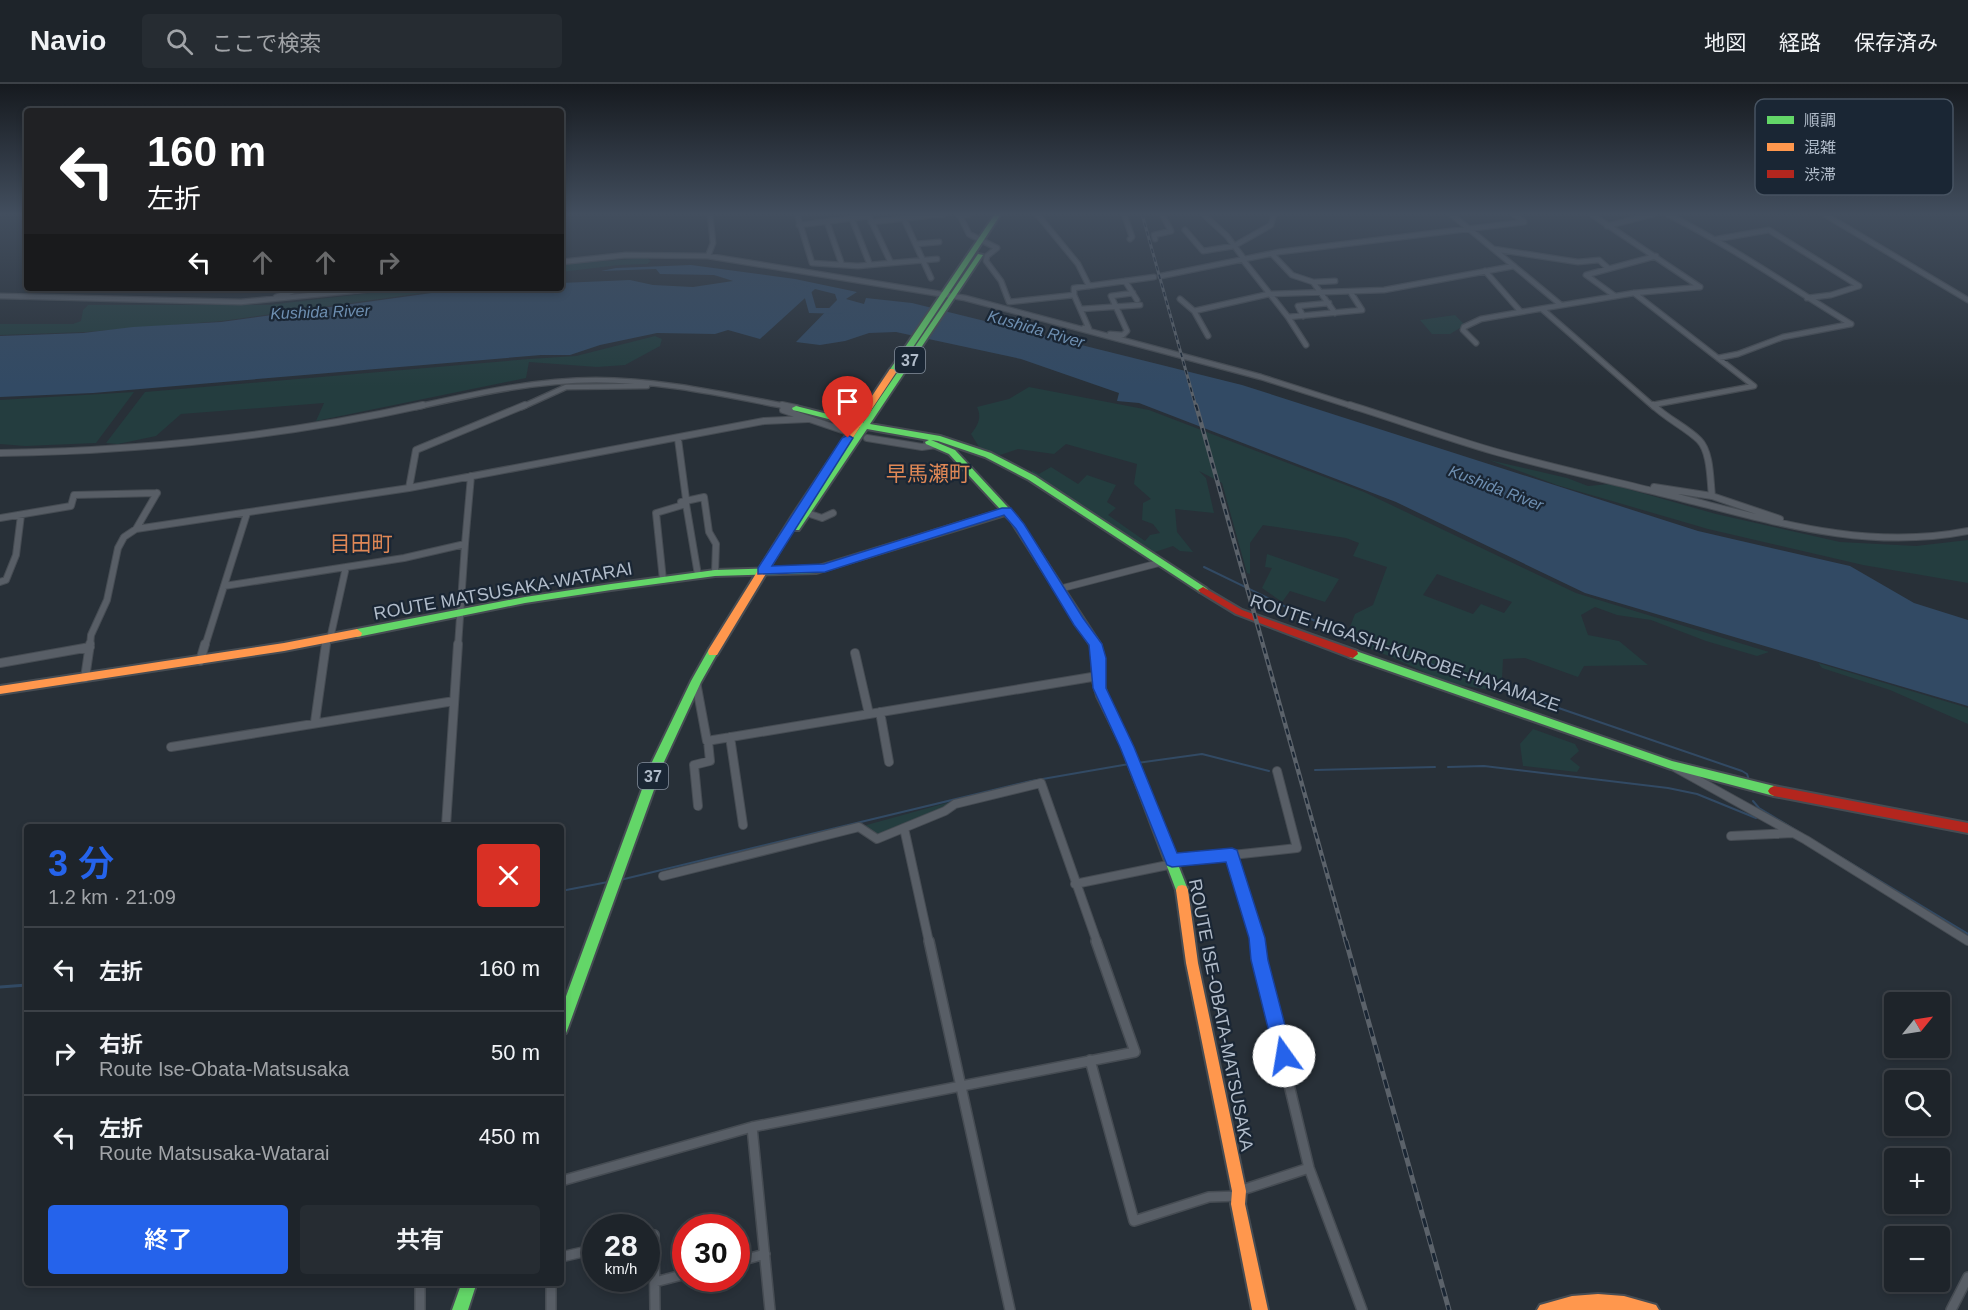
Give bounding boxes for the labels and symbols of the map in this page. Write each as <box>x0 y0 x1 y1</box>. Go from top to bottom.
legend <box>1755 99 1953 195</box>
text: 順調 <box>1804 112 1836 129</box>
text: 混雑 <box>1804 139 1836 156</box>
text: 渋滞 <box>1804 166 1836 183</box>
water label: Kushida River <box>270 302 371 322</box>
water label: Kushida River <box>986 307 1087 351</box>
road number: 37 <box>895 347 925 373</box>
pin <box>822 376 873 438</box>
district label: 早馬瀬町 <box>886 462 970 485</box>
water label: Kushida River <box>1446 462 1546 514</box>
district label: 目田町 <box>330 532 393 555</box>
street label: ROUTE MATSUSAKA-WATARAI <box>372 558 634 624</box>
street label: ROUTE HIGASHI-KUROBE-HAYAMAZE <box>1247 590 1563 716</box>
road number: 37 <box>638 763 668 789</box>
street label: ROUTE ISE-OBATA-MATSUSAKA <box>1185 877 1257 1153</box>
north arrow <box>1884 992 1950 1058</box>
position arrow <box>1252 1024 1316 1088</box>
speed limit sign: 30 <box>672 1214 750 1292</box>

